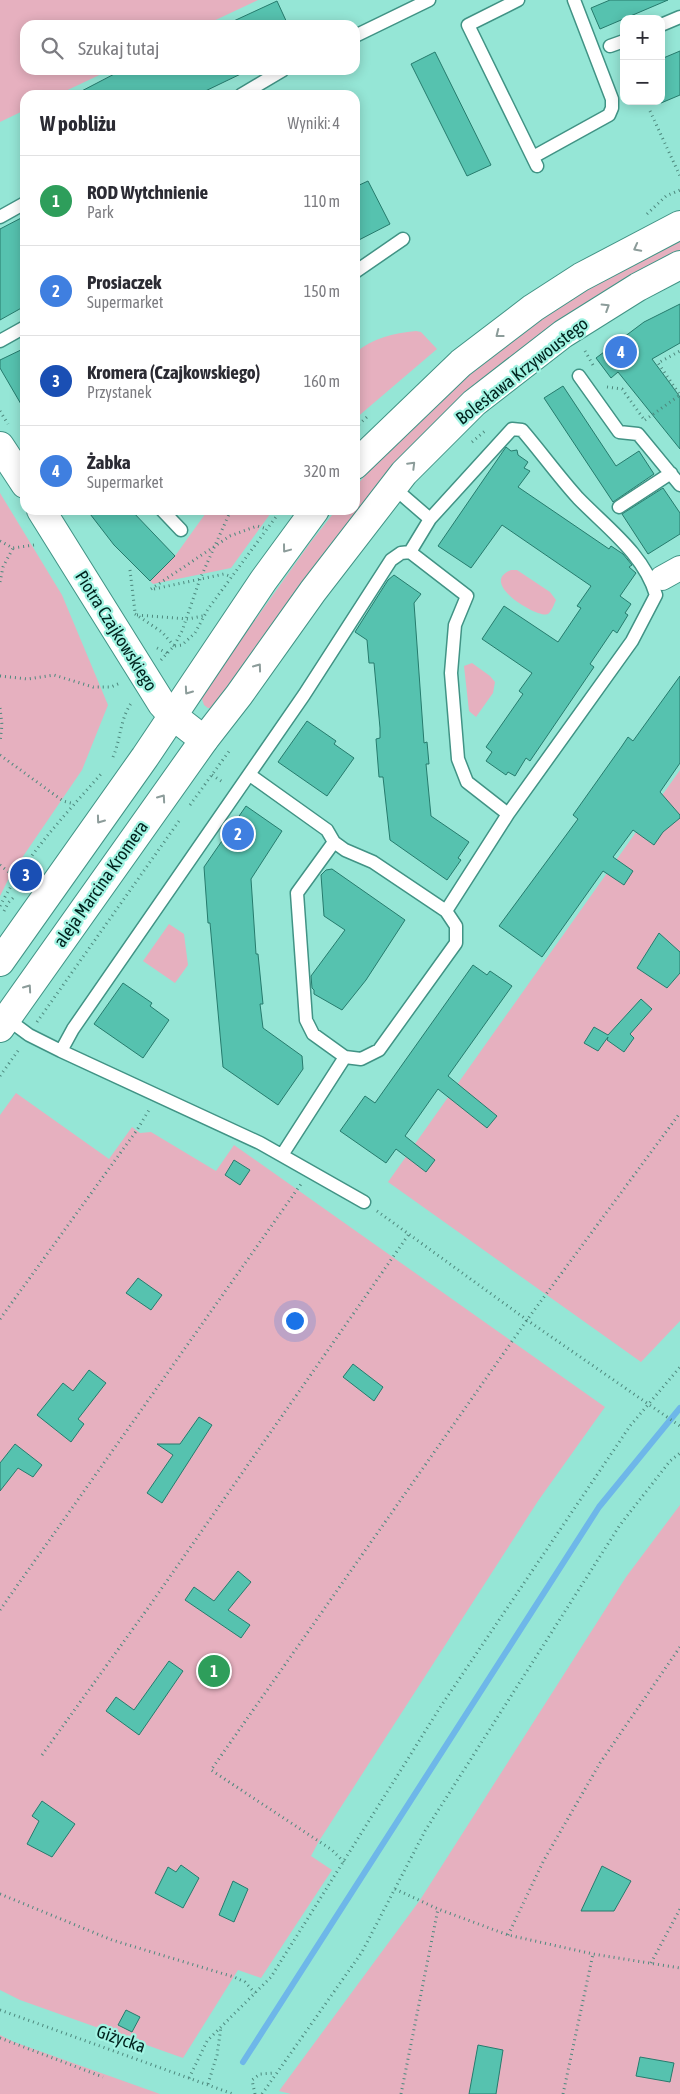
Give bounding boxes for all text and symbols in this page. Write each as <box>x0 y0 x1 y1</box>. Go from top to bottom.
map controls <box>620 15 665 105</box>
button: + <box>620 15 665 60</box>
search box <box>20 20 360 75</box>
icon: search <box>38 34 66 62</box>
text: Szukaj tutaj <box>78 37 160 59</box>
button: − <box>620 60 665 105</box>
text: W pobliżu <box>40 111 116 135</box>
text: Wyniki: 4 <box>288 114 340 132</box>
text: ROD Wytchnienie <box>87 181 208 203</box>
text: 1 <box>52 192 60 210</box>
text: 110 m <box>304 192 340 210</box>
text: Park <box>87 203 114 221</box>
one-way arrow <box>633 241 642 251</box>
text: Prosiaczek <box>87 271 161 293</box>
text: 2 <box>52 282 60 300</box>
text: 150 m <box>304 282 340 300</box>
text: Supermarket <box>87 293 163 311</box>
one-way arrow <box>600 304 609 314</box>
street label: Bolesława Krzywoustego <box>451 313 592 429</box>
one-way arrow <box>496 328 505 337</box>
pin: 4 <box>605 333 637 371</box>
text: Kromera (Czajkowskiego) <box>87 361 260 383</box>
text: 3 <box>52 372 60 390</box>
text: 160 m <box>304 372 340 390</box>
text: Przystanek <box>87 383 152 401</box>
text: Żabka <box>87 451 131 473</box>
text: 4 <box>52 462 60 480</box>
text: 320 m <box>304 462 340 480</box>
one-way arrow <box>407 462 416 471</box>
text: Supermarket <box>87 473 163 491</box>
one-way arrow <box>283 543 292 553</box>
street label: Piotra Czajkowskiego <box>71 567 162 695</box>
one-way arrow <box>253 664 261 673</box>
one-way arrow <box>185 685 194 695</box>
one-way arrow <box>156 794 165 804</box>
one-way arrow <box>97 814 106 823</box>
pin: 2 <box>222 815 254 853</box>
street label: aleja Marcina Kromera <box>49 817 152 951</box>
pin: 3 <box>10 856 42 894</box>
one-way arrow <box>22 984 31 994</box>
your location <box>282 1308 308 1334</box>
pin: 1 <box>198 1652 230 1690</box>
street label: Giżycka <box>94 2020 148 2057</box>

